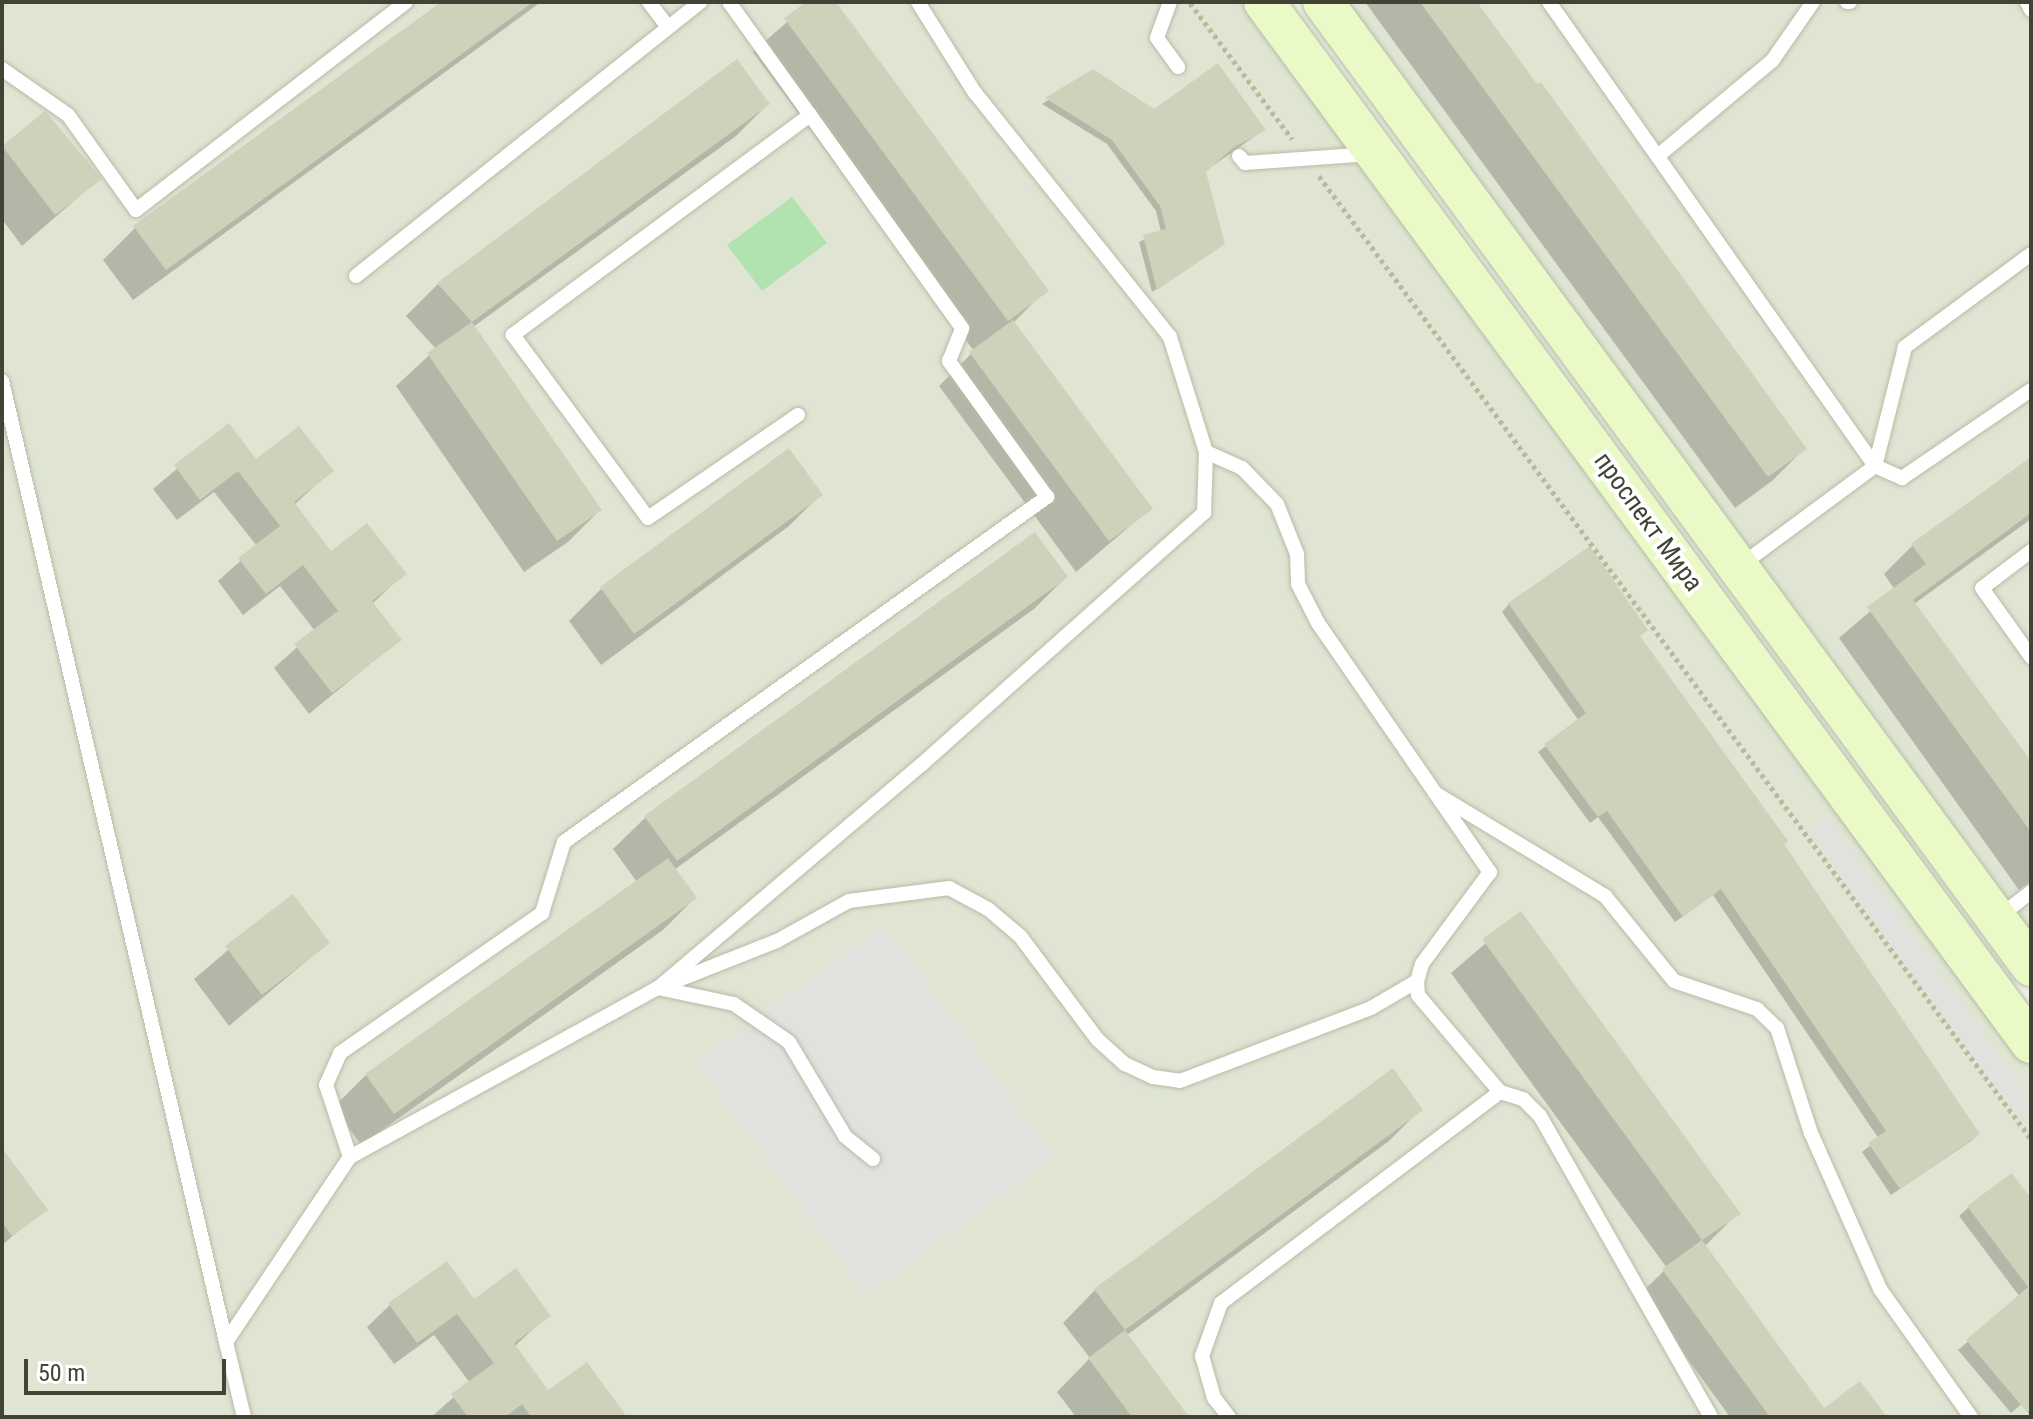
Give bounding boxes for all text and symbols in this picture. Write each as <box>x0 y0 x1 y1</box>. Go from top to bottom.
street label: проспект Мира <box>1587 446 1709 598</box>
scale bar <box>28 1343 230 1393</box>
text: 50 m <box>38 1359 85 1387</box>

